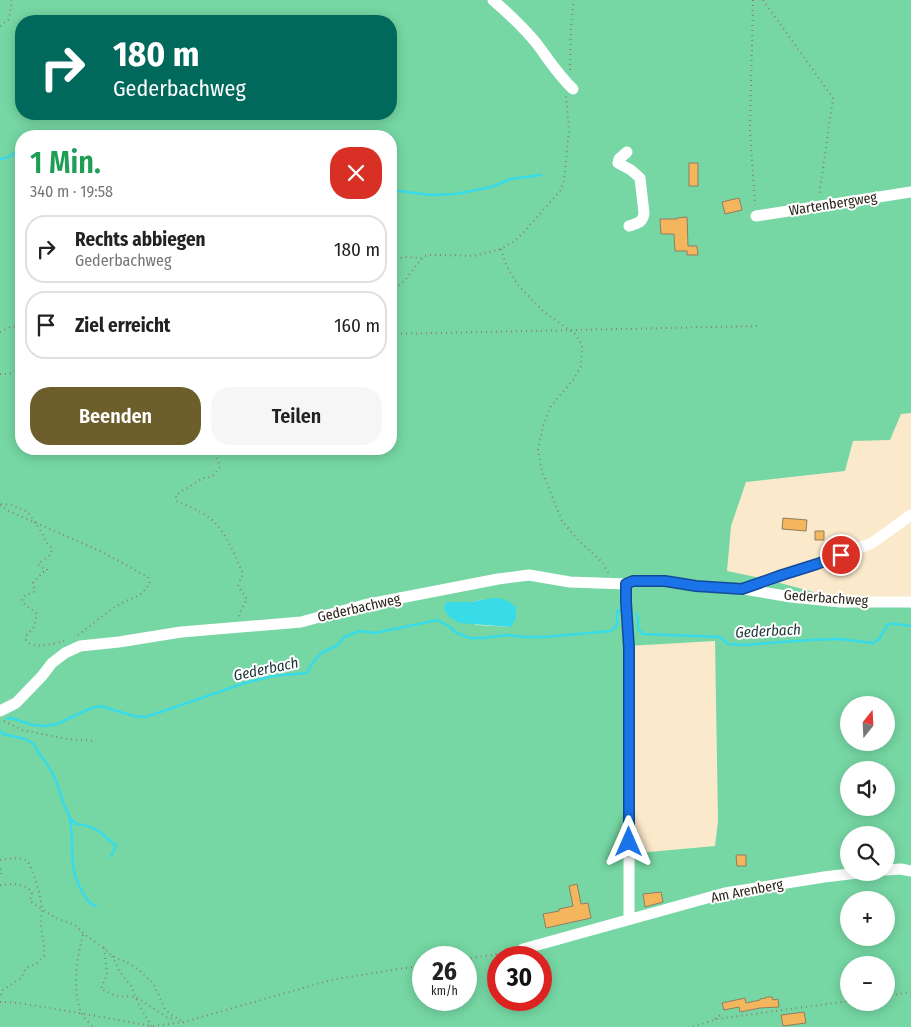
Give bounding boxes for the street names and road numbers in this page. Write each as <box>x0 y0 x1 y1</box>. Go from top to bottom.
street label: Wartenbergweg <box>788 189 879 219</box>
street label: Gederbachweg <box>783 587 869 609</box>
street label: Gederbachweg <box>316 590 402 626</box>
street label: Am Arenberg <box>709 876 785 906</box>

